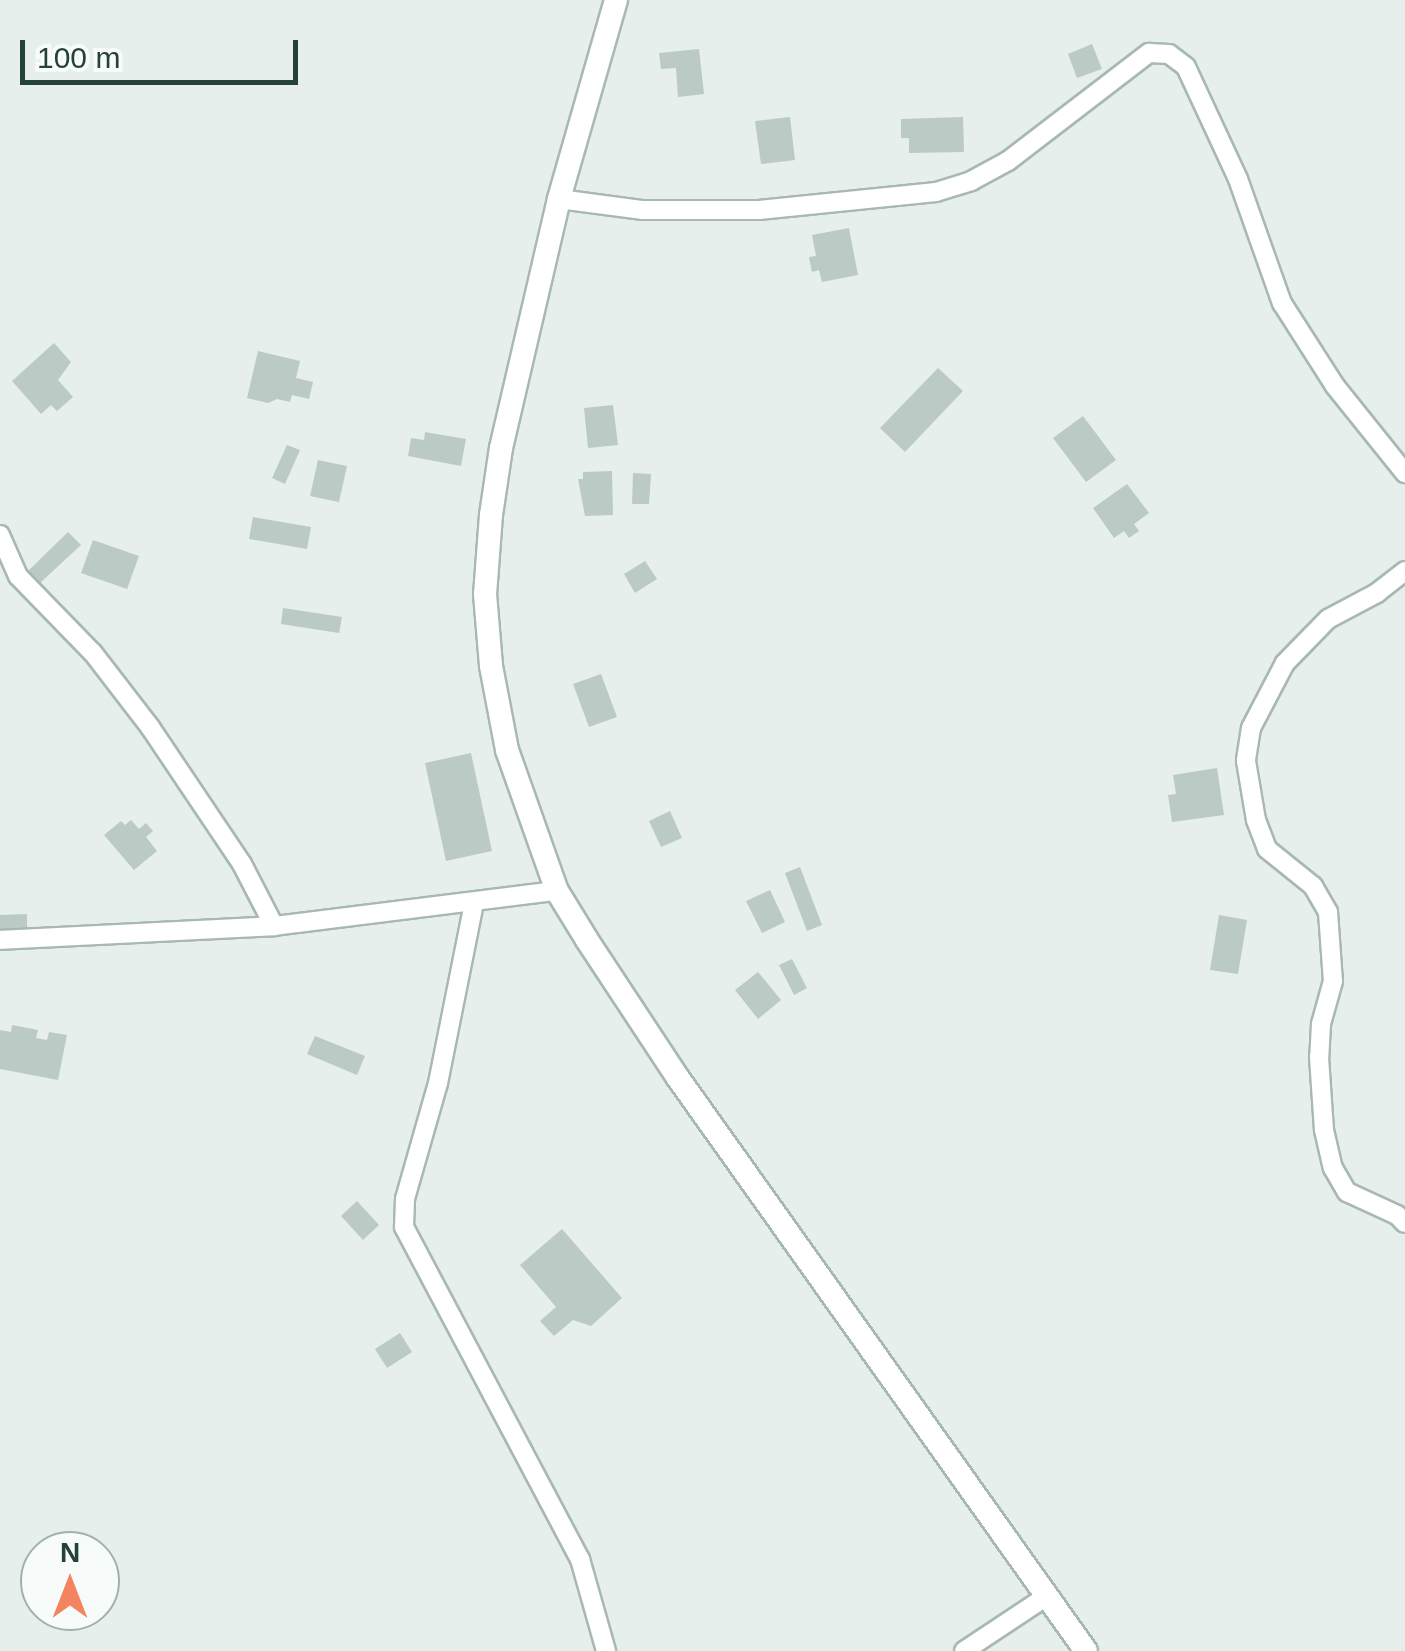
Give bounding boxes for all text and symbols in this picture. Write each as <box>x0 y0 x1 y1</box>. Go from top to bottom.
scale bar <box>25 20 302 82</box>
text: 100 m <box>37 41 120 74</box>
north arrow <box>20 1531 120 1631</box>
text: N <box>60 1537 80 1568</box>

